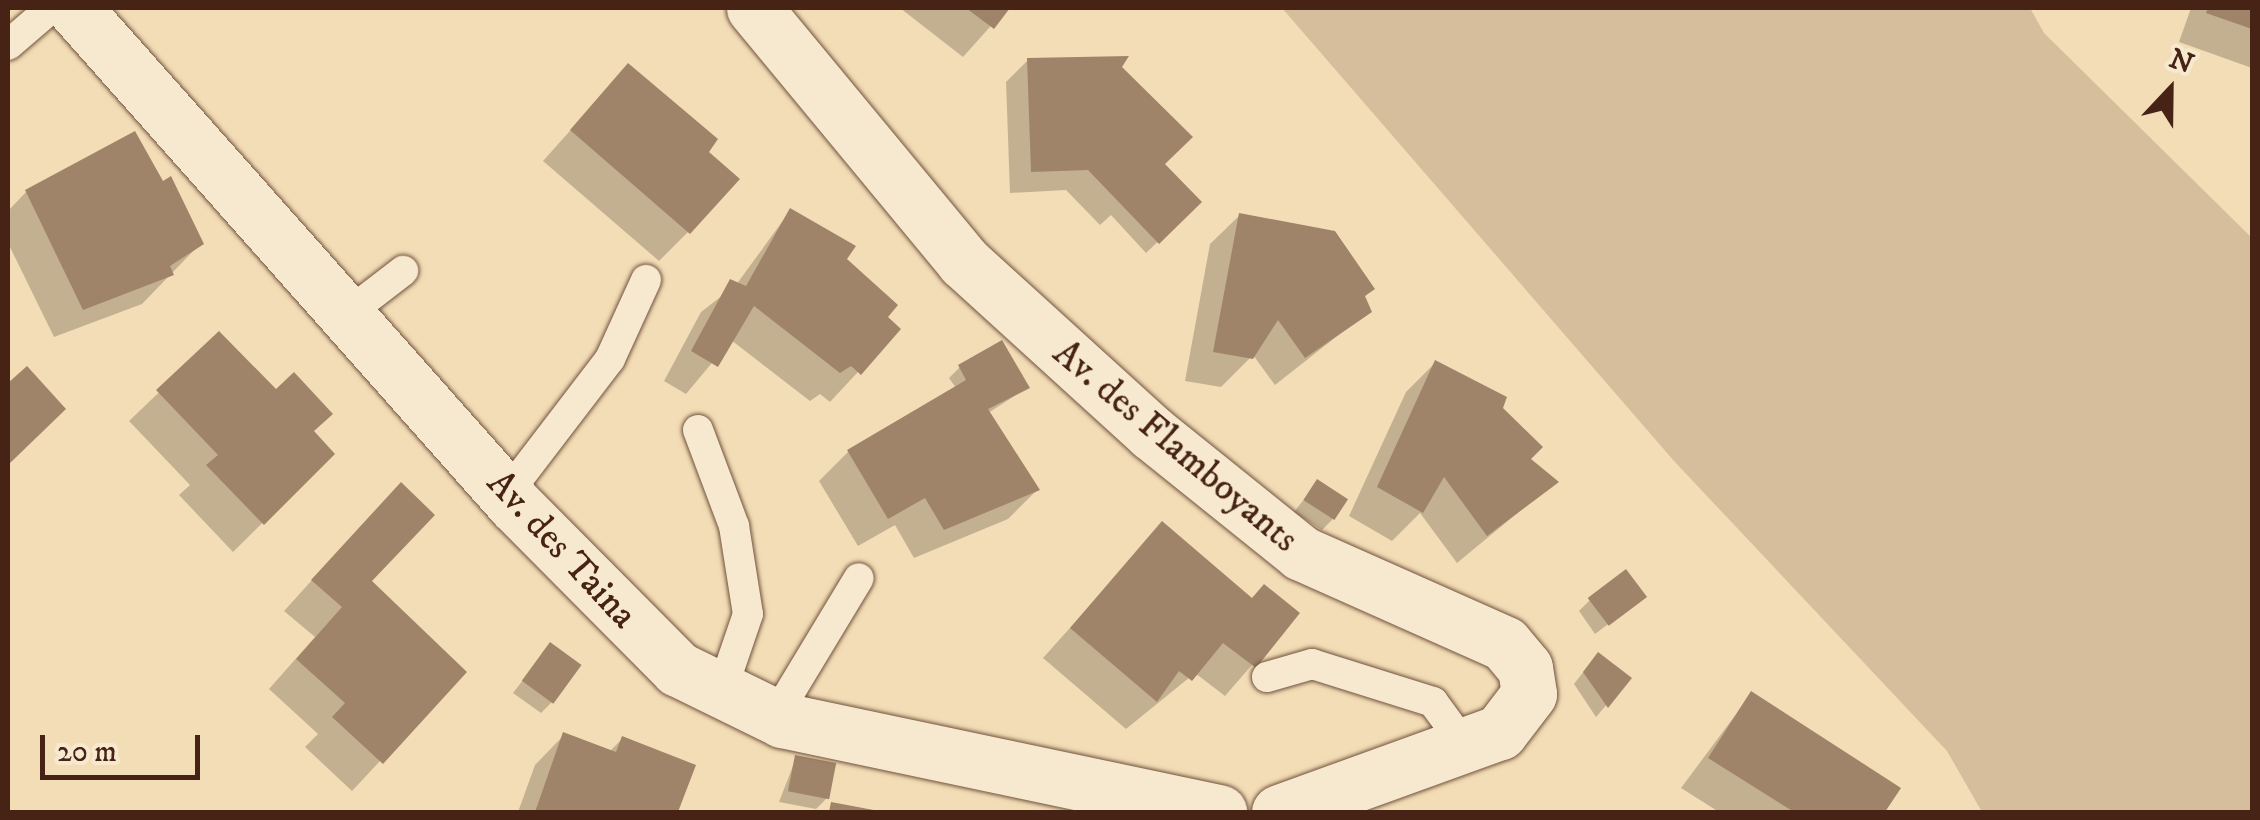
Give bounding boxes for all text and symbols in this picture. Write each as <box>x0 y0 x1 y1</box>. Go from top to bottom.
north arrow <box>2120 40 2220 140</box>
text: N <box>2164 41 2199 82</box>
street label: Av. des Flamboyants <box>1043 331 1307 563</box>
street label: Av. des Taina <box>476 462 646 638</box>
scale bar <box>45 715 205 777</box>
text: 20 m <box>57 734 117 771</box>

